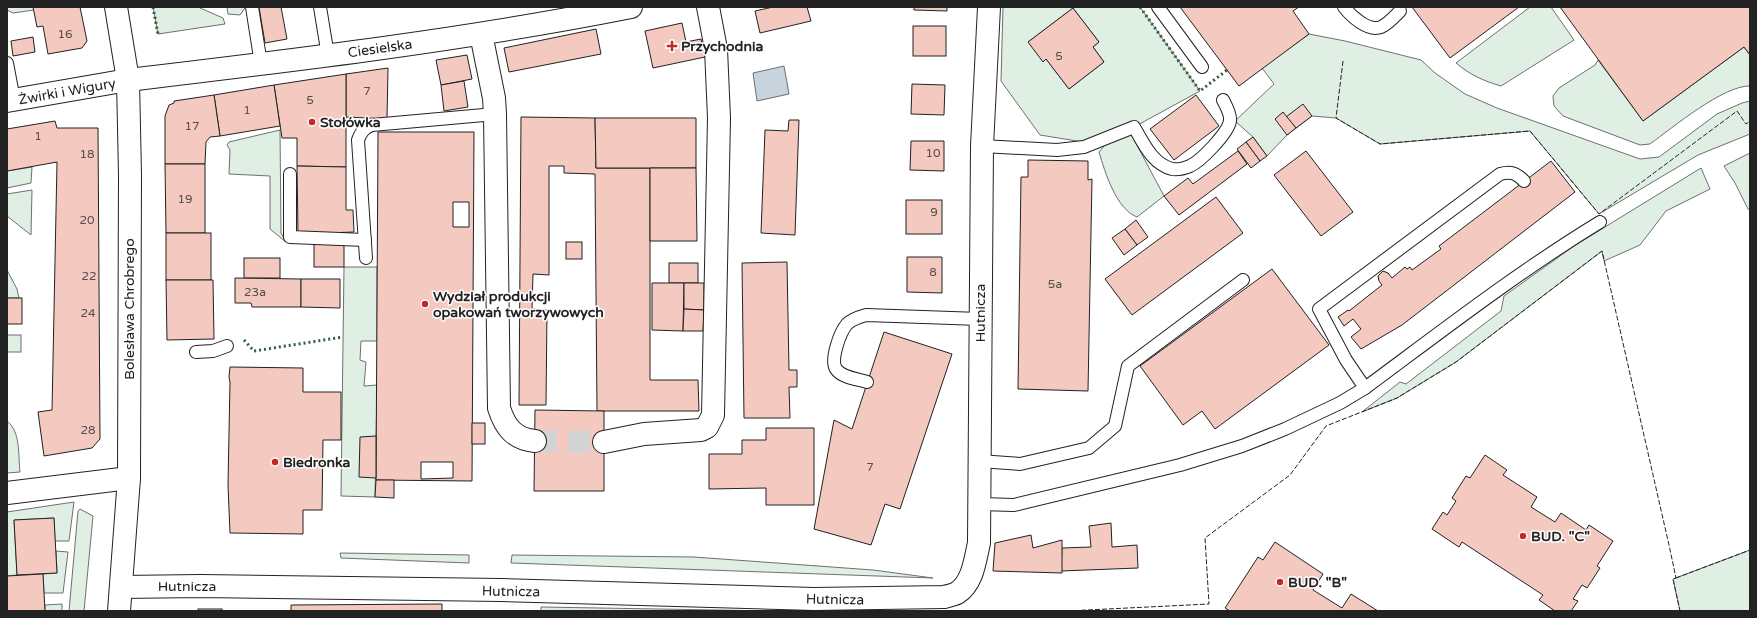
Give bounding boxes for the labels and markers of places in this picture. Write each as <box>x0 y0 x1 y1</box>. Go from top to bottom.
place label: Przychodnia <box>681 38 763 55</box>
marker: Przychodnia <box>666 40 678 52</box>
place label: Stołówka <box>320 114 381 131</box>
marker: Stołówka <box>307 117 317 127</box>
place label: Wydział produkcji opakowań tworzywowych <box>433 288 604 321</box>
marker: Wydział produkcji opakowań tworzywowych <box>420 299 430 309</box>
place label: Biedronka <box>283 454 351 471</box>
marker: Biedronka <box>270 457 280 467</box>
place label: BUD. "C" <box>1531 528 1590 545</box>
marker: BUD. "C" <box>1518 531 1528 541</box>
place label: BUD. "B" <box>1288 574 1347 591</box>
marker: BUD. "B" <box>1275 577 1285 587</box>

